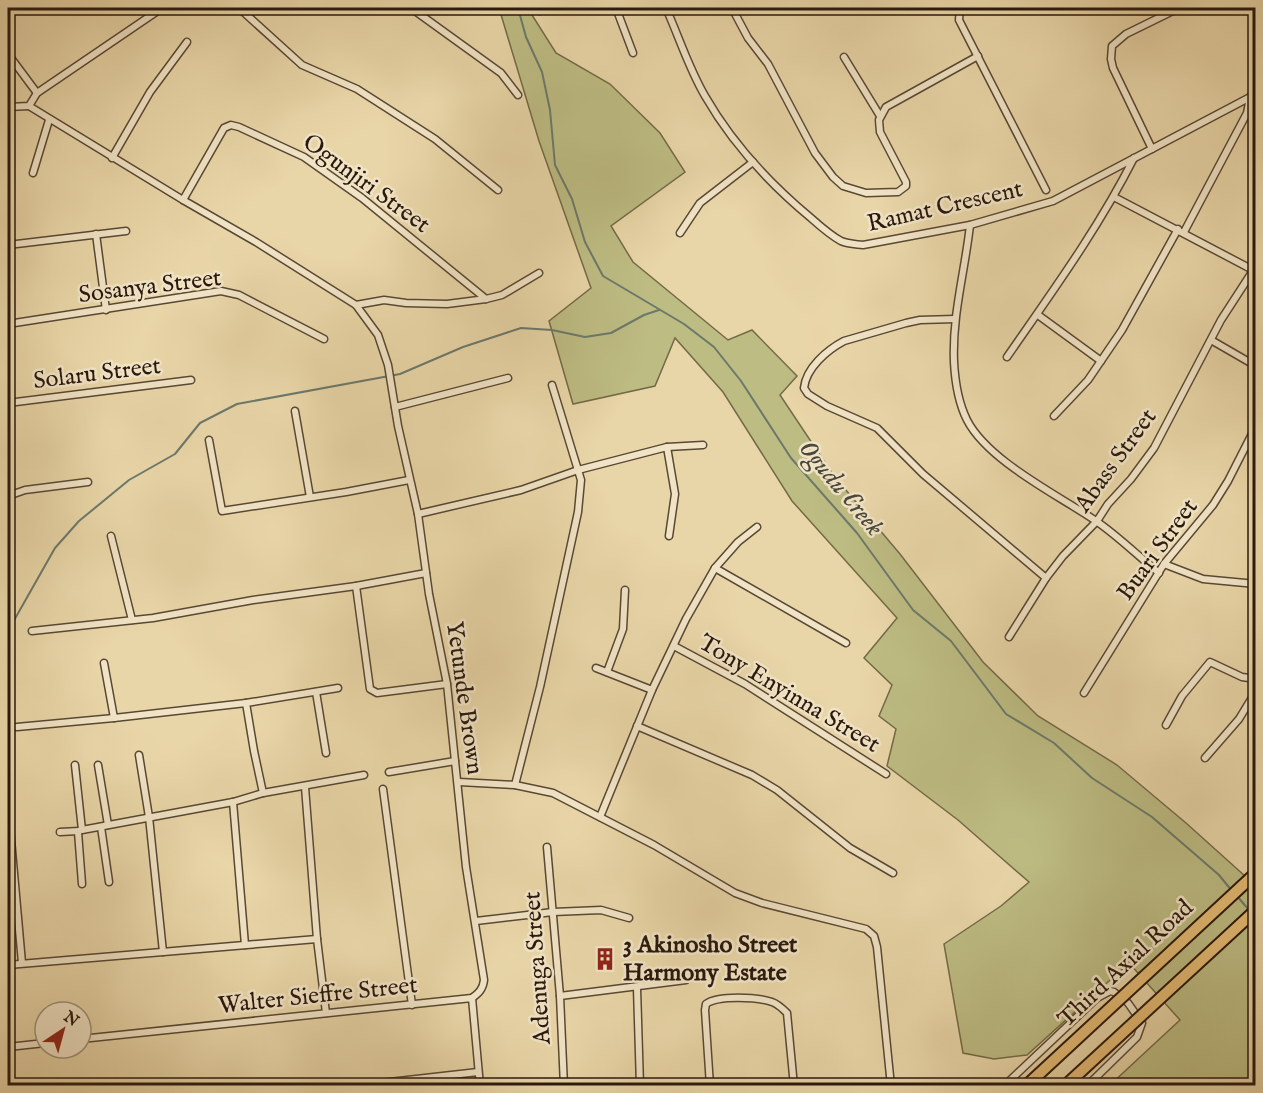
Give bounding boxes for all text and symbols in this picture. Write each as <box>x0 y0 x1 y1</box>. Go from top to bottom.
street label: Ogunjiri Street <box>296 127 436 241</box>
street label: Ramat Crescent <box>864 174 1026 240</box>
street label: Sosanya Street <box>77 263 223 311</box>
street label: Solaru Street <box>31 351 163 397</box>
street label: Abass Street <box>1067 403 1164 520</box>
water label: Ogudu Creek <box>790 433 891 544</box>
street label: Buari Street <box>1111 493 1205 607</box>
street label: Yetunde Brown <box>438 619 490 777</box>
street label: Tony Enyinna Street <box>693 628 885 760</box>
street label: Adenuga Street <box>517 890 559 1047</box>
street label: Third Axial Road <box>1052 893 1200 1035</box>
place label: 3 Akinosho Street Harmony Estate <box>623 930 798 989</box>
building icon: 3 Akinosho Street Harmony Estate <box>592 946 618 972</box>
street label: Walter Sieffre Street <box>217 970 419 1022</box>
north arrow <box>33 1000 93 1060</box>
text: N <box>58 1007 82 1032</box>

